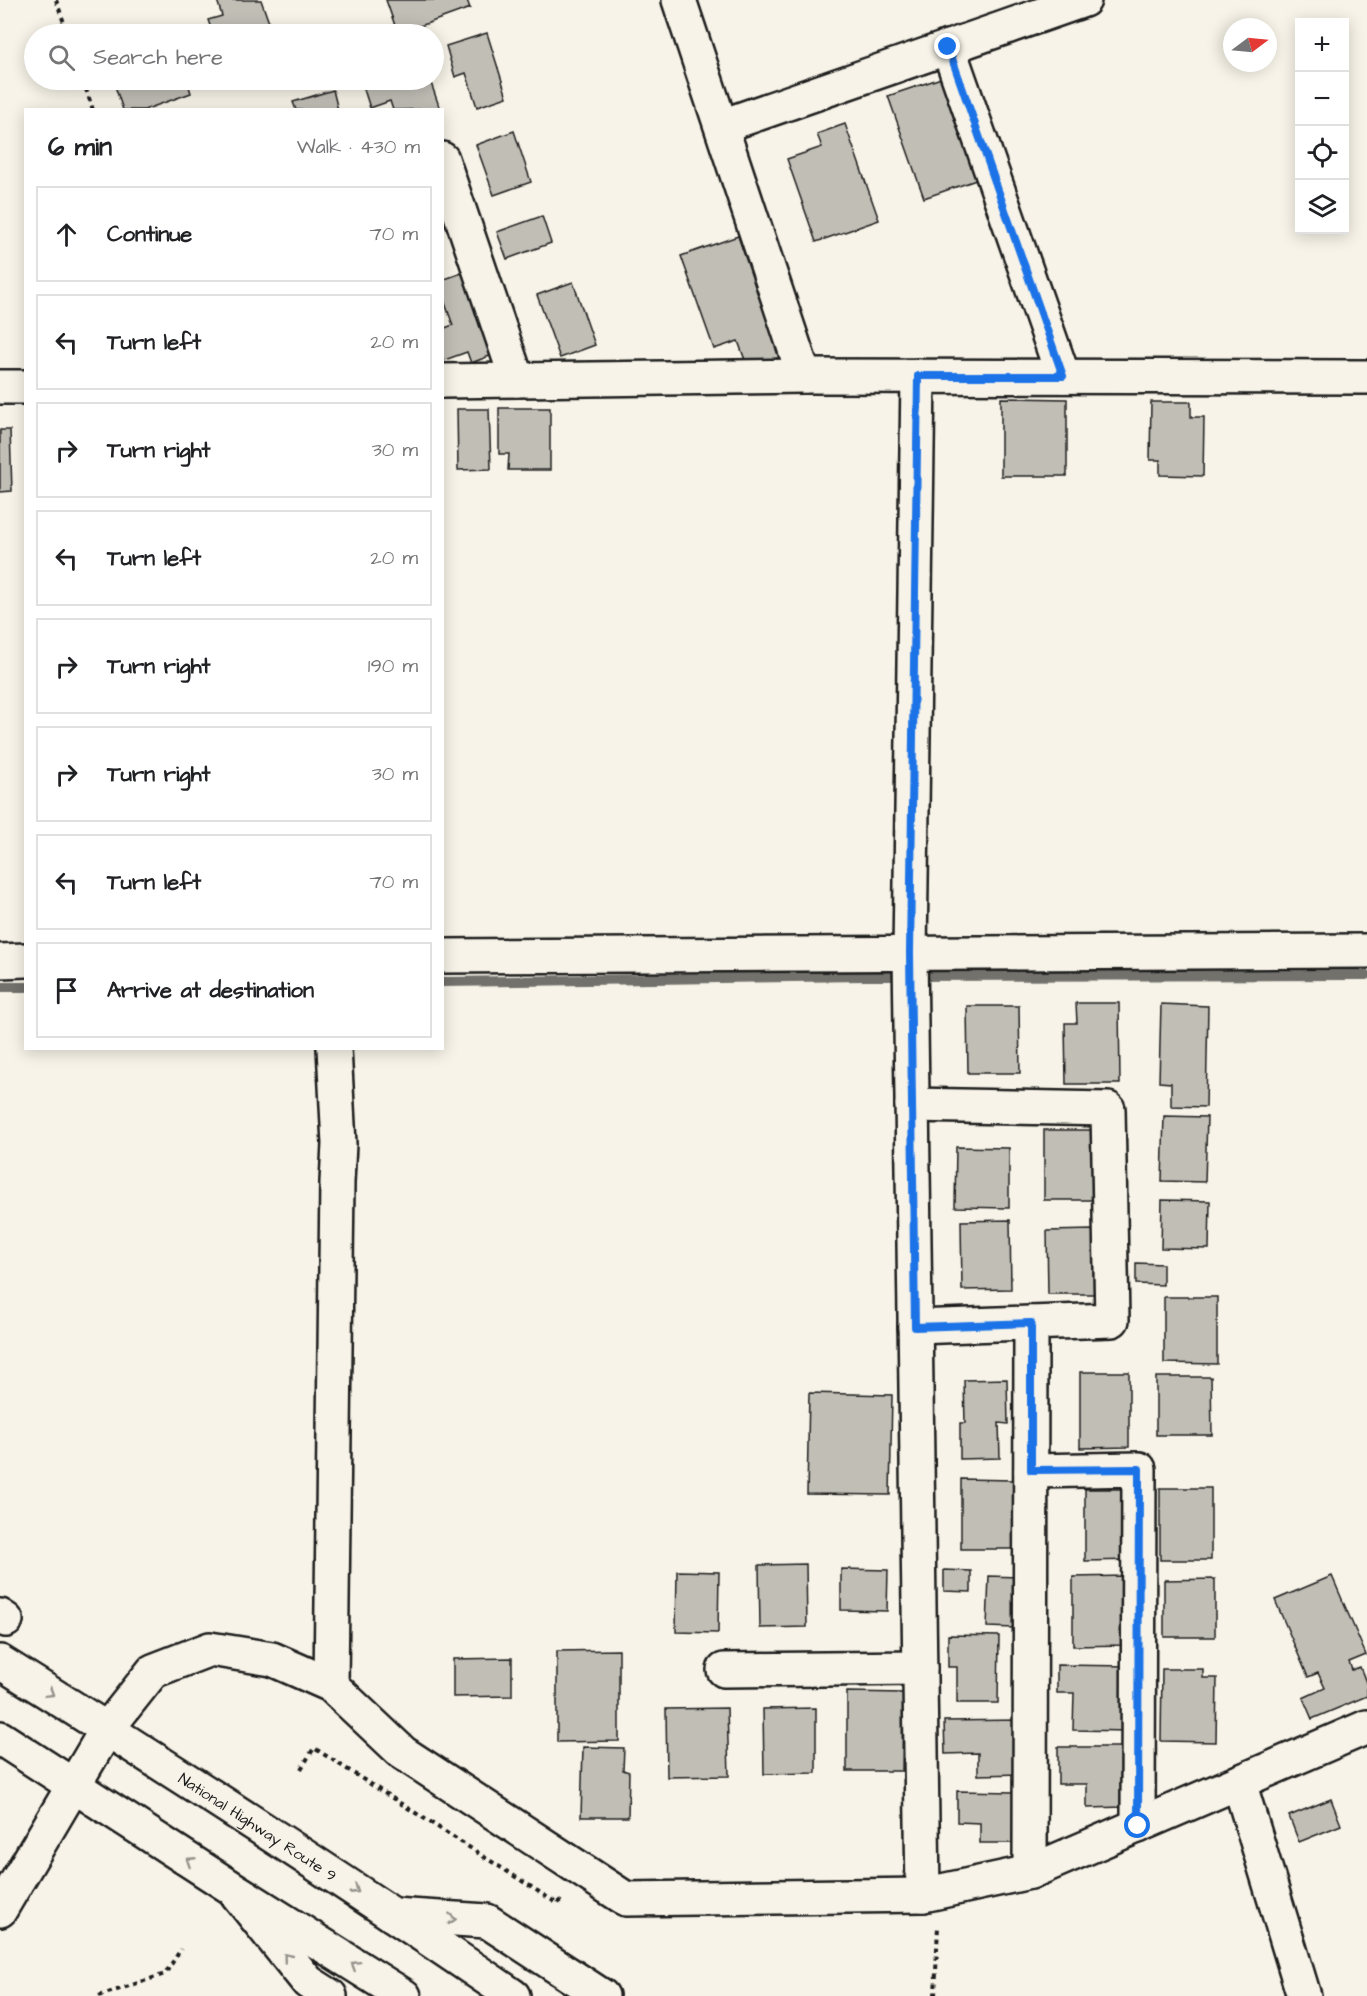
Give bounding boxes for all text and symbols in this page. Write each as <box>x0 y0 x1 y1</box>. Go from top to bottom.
north arrow <box>1223 18 1277 72</box>
map controls <box>1295 18 1349 234</box>
button: + <box>1295 18 1349 72</box>
search box <box>24 24 444 90</box>
route end <box>934 33 960 59</box>
icon: search <box>45 41 78 74</box>
text: Search here <box>93 42 223 73</box>
button: − <box>1295 72 1349 126</box>
button: locate <box>1295 126 1349 180</box>
text: 6 min <box>48 129 112 165</box>
text: Walk · 430 m <box>297 133 420 161</box>
button: layers <box>1295 180 1349 234</box>
icon: ahead <box>50 218 83 251</box>
text: Continue <box>107 219 192 250</box>
text: 70 m <box>370 220 418 248</box>
icon: left <box>50 326 83 359</box>
text: Turn left <box>107 327 201 358</box>
text: 20 m <box>370 328 418 356</box>
icon: right <box>50 434 83 467</box>
text: Turn right <box>107 435 210 466</box>
text: 30 m <box>372 436 418 464</box>
icon: left <box>50 542 83 575</box>
text: Turn left <box>107 543 201 574</box>
text: 20 m <box>370 544 418 572</box>
icon: right <box>50 650 83 683</box>
text: Turn right <box>107 651 210 682</box>
text: 190 m <box>368 652 418 680</box>
icon: right <box>50 758 83 791</box>
text: Turn right <box>107 759 210 790</box>
text: 30 m <box>372 760 418 788</box>
icon: left <box>50 866 83 899</box>
text: Turn left <box>107 867 201 898</box>
text: 70 m <box>370 868 418 896</box>
icon: arrive <box>50 974 83 1007</box>
text: Arrive at destination <box>107 975 314 1006</box>
one-way arrow <box>44 1685 54 1697</box>
street label: National Highway Route 9 <box>174 1768 341 1887</box>
route start <box>1124 1812 1150 1838</box>
one-way arrow <box>186 1857 197 1868</box>
one-way arrow <box>348 1883 359 1894</box>
one-way arrow <box>447 1912 456 1925</box>
one-way arrow <box>284 1952 295 1963</box>
one-way arrow <box>351 1960 361 1972</box>

